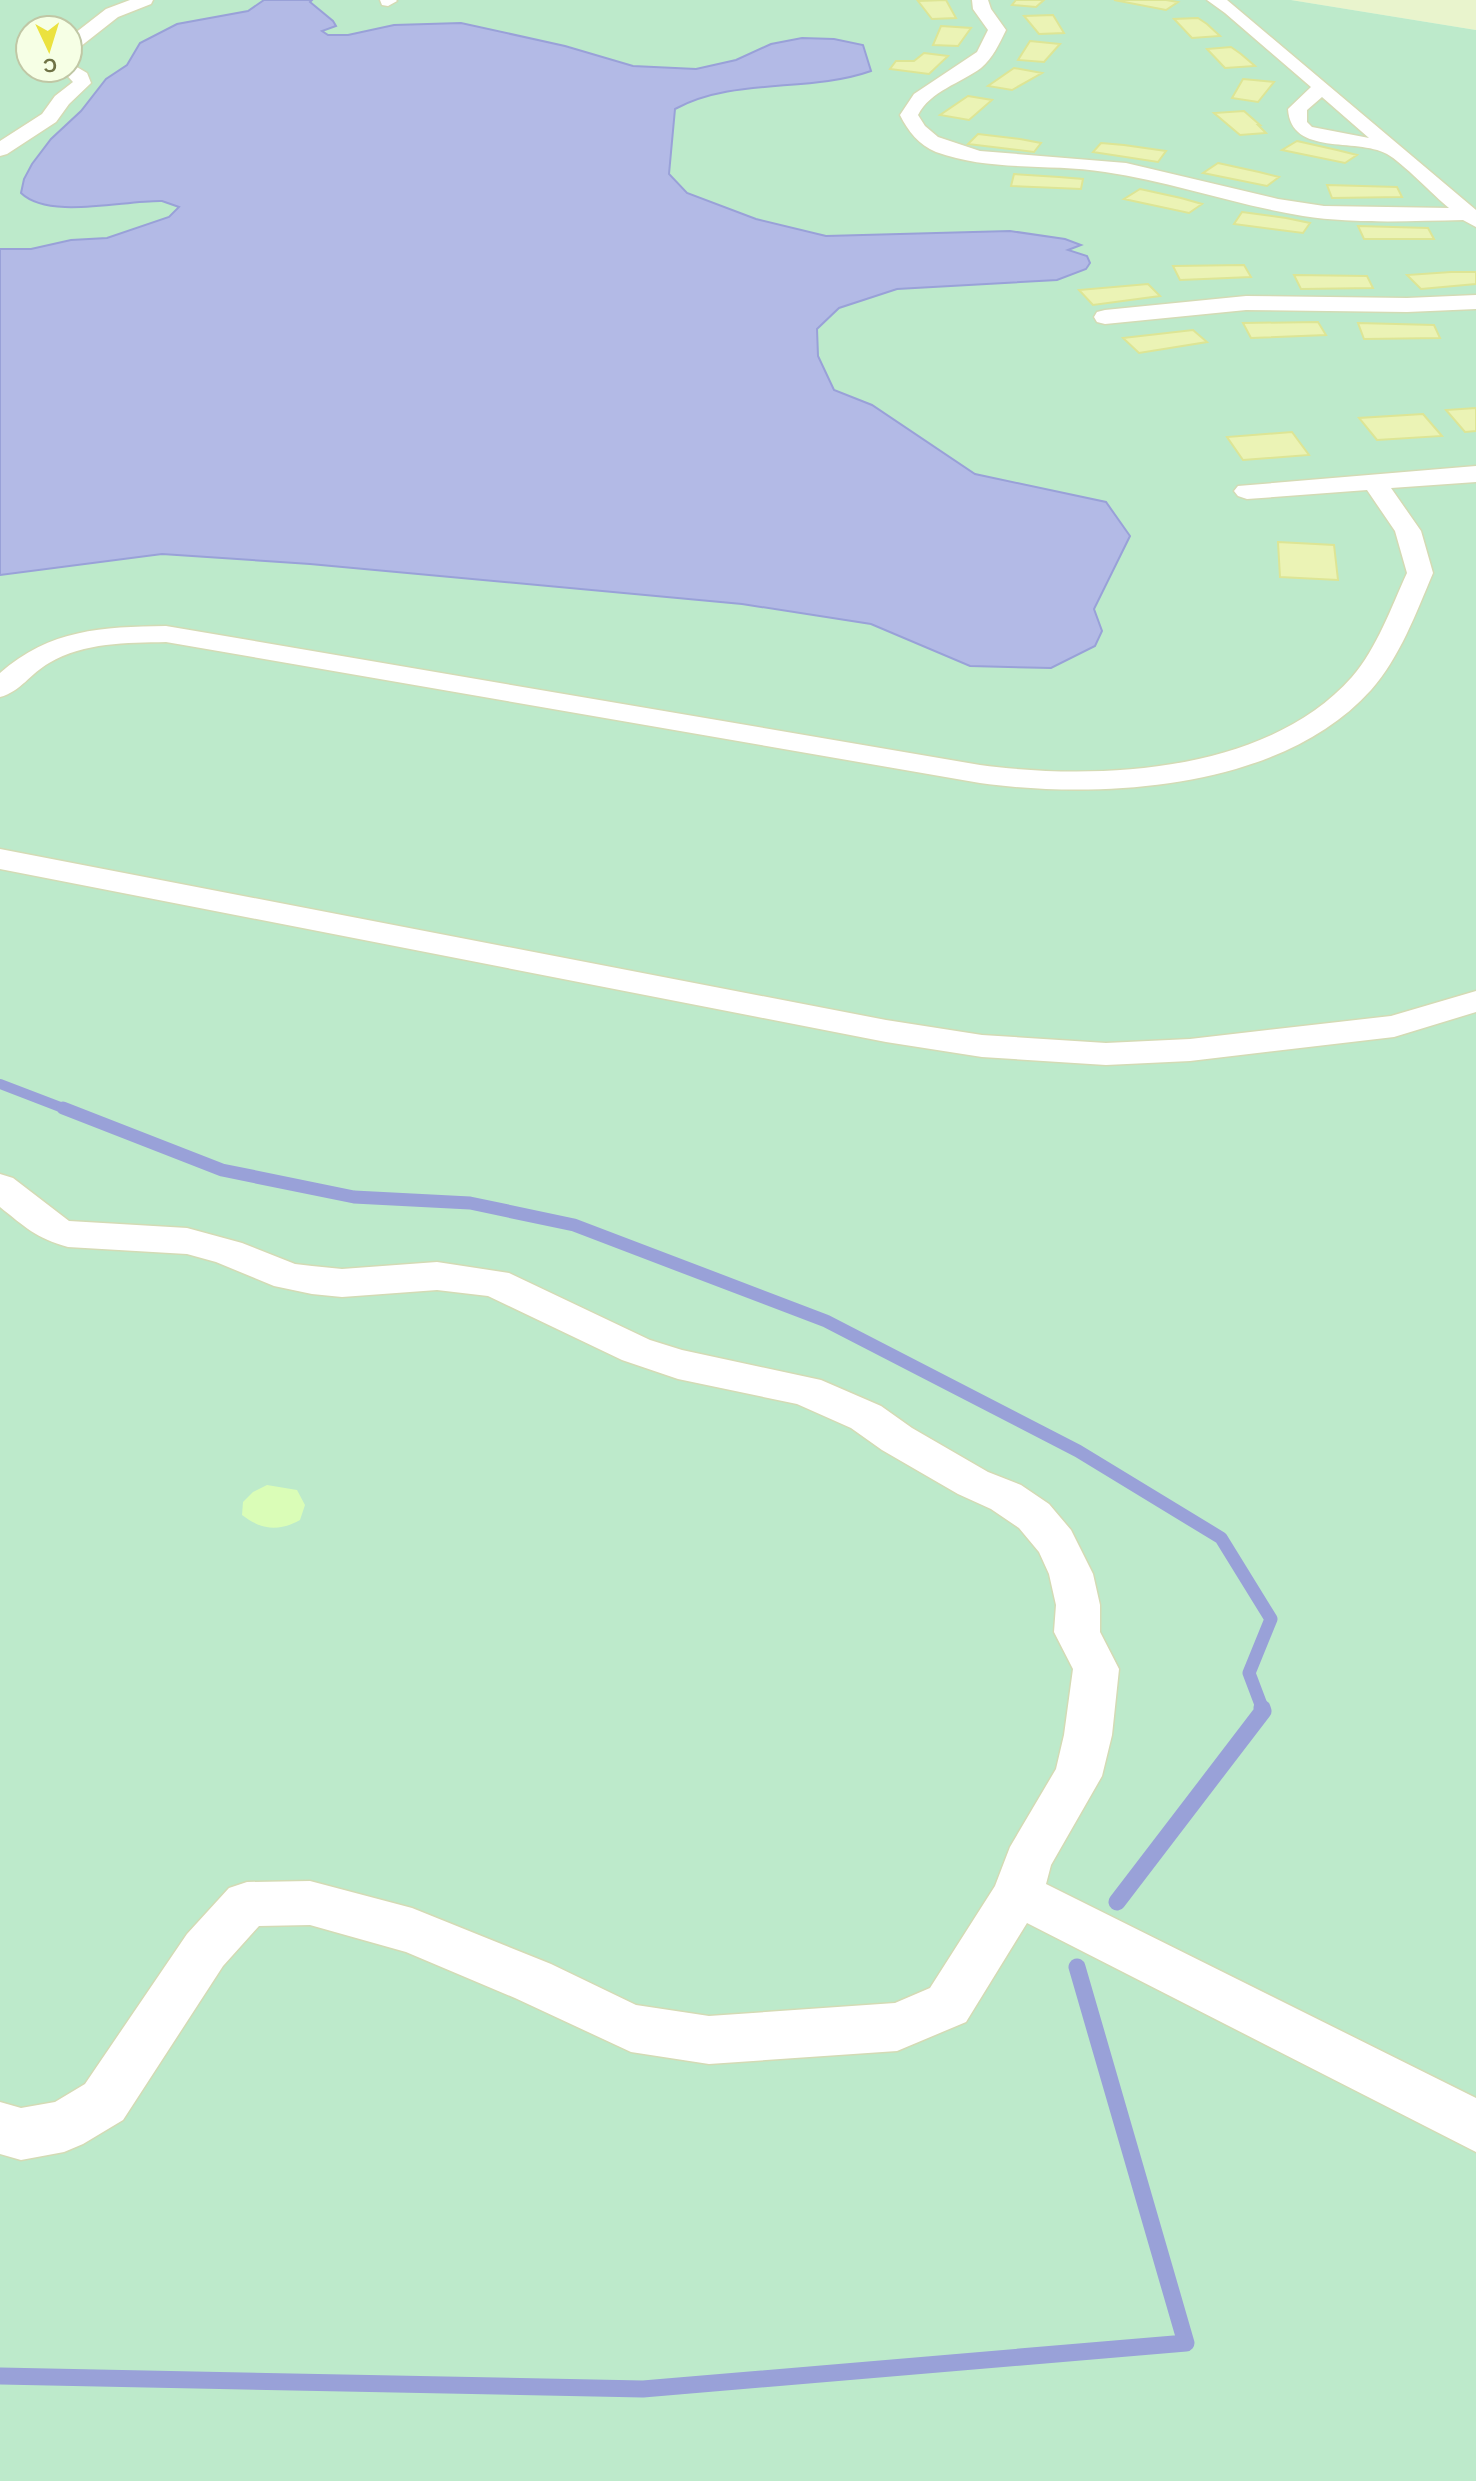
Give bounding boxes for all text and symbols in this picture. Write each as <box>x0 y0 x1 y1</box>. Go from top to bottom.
north arrow <box>14 14 84 84</box>
text: С <box>42 55 58 76</box>

